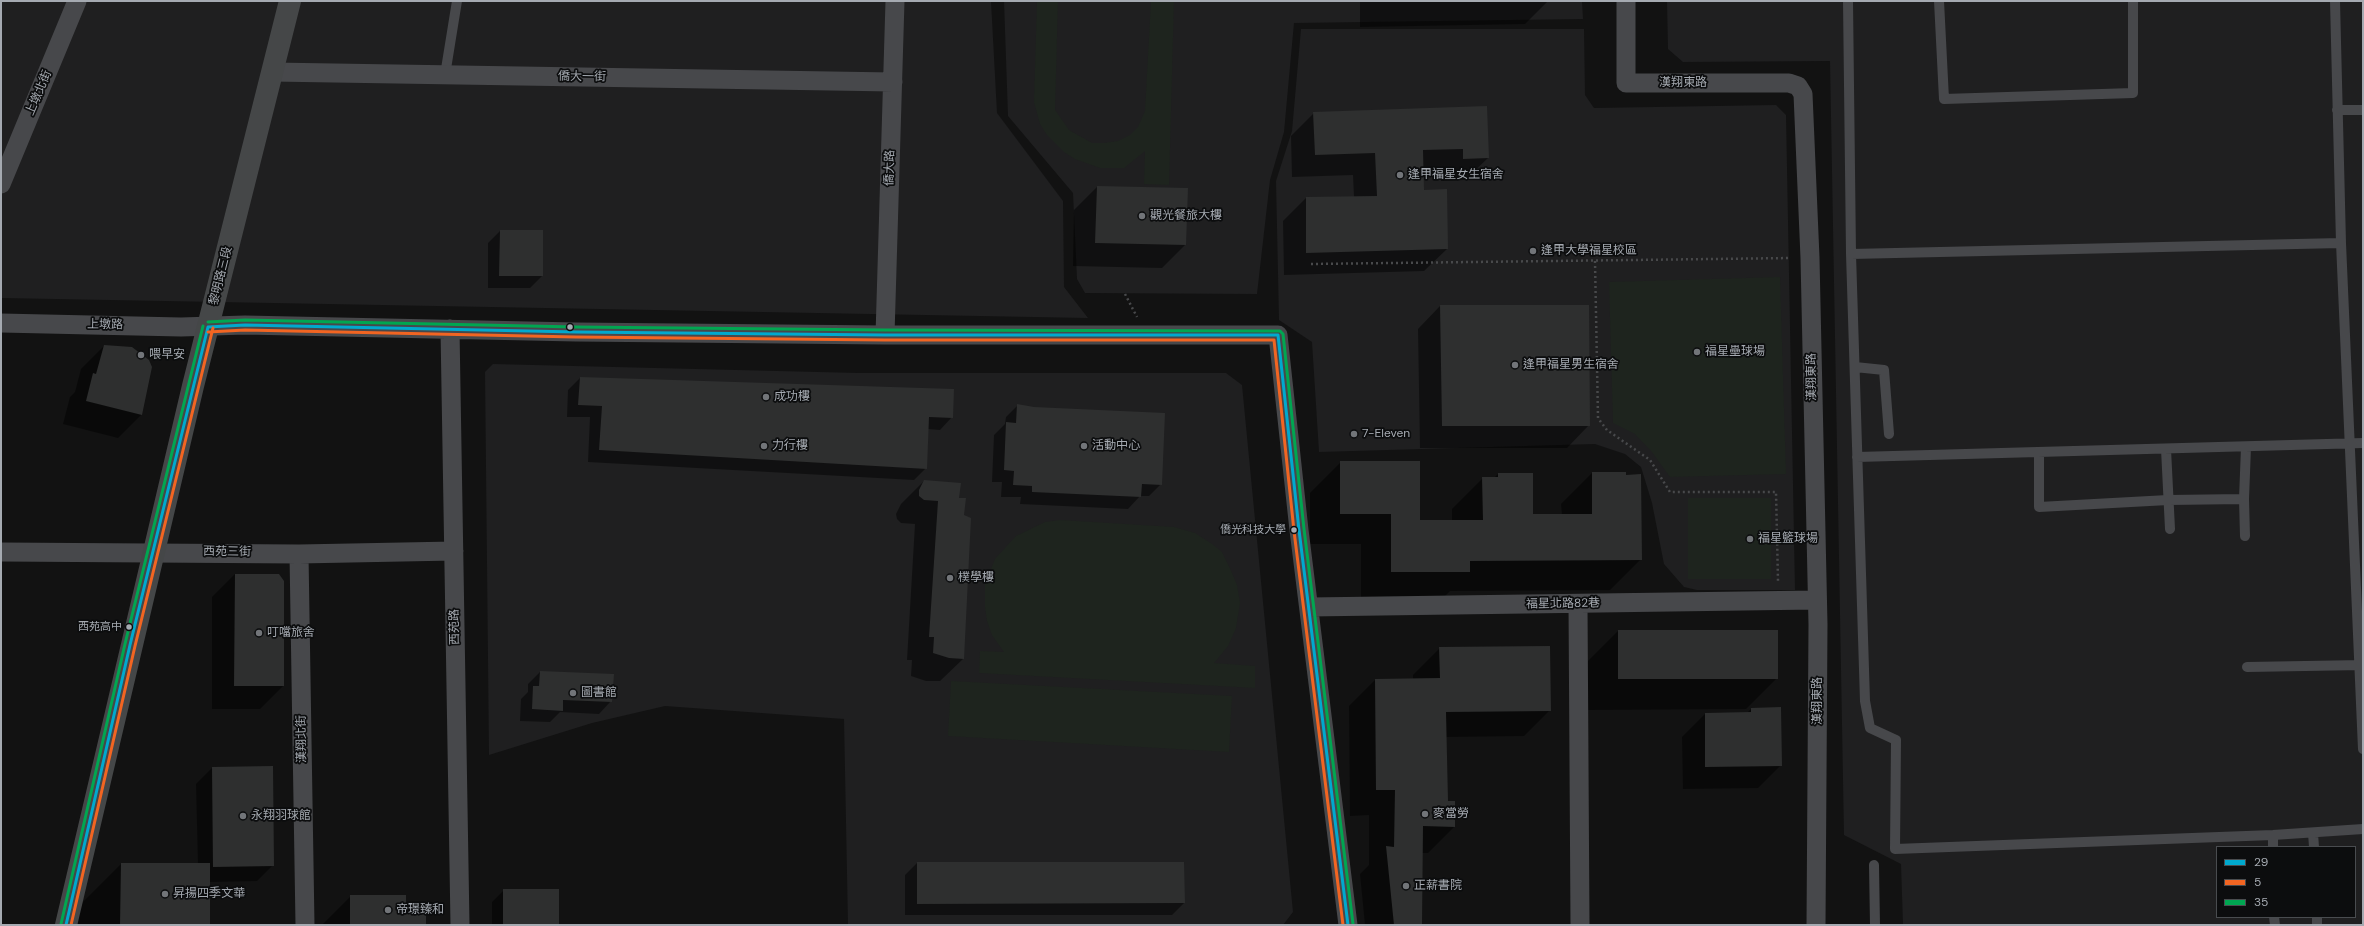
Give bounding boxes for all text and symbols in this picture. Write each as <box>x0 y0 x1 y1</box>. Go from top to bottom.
street label: 上墩北街 <box>23 68 55 118</box>
street label: 僑大一街 <box>558 69 606 85</box>
street label: 漢翔東路 <box>1659 76 1707 90</box>
street label: 僑大路 <box>882 150 898 186</box>
place label: 逢甲福星女生宿舍 <box>1408 168 1504 182</box>
marker: 逢甲福星女生宿舍 <box>1395 170 1405 180</box>
place label: 觀光餐旅大樓 <box>1150 209 1222 223</box>
marker: 觀光餐旅大樓 <box>1137 211 1147 221</box>
place label: 逢甲大學福星校區 <box>1541 244 1637 258</box>
street label: 黎明路三段 <box>207 245 235 307</box>
marker: 逢甲大學福星校區 <box>1528 246 1538 256</box>
street label: 上墩路 <box>87 317 123 333</box>
unlabelled marker <box>565 322 575 332</box>
place label: 福星壘球場 <box>1705 345 1765 359</box>
marker: 福星壘球場 <box>1692 347 1702 357</box>
place label: 喂早安 <box>149 348 185 362</box>
marker: 喂早安 <box>136 350 146 360</box>
street label: 漢翔東路 <box>1804 353 1820 401</box>
place label: 逢甲福星男生宿舍 <box>1523 358 1619 372</box>
marker: 逢甲福星男生宿舍 <box>1510 360 1520 370</box>
place label: 成功樓 <box>774 390 810 404</box>
marker: 成功樓 <box>761 392 771 402</box>
place label: 7-Eleven <box>1362 427 1410 441</box>
marker: 7-Eleven <box>1349 429 1359 439</box>
place label: 力行樓 <box>772 439 808 453</box>
place label: 活動中心 <box>1092 439 1140 453</box>
marker: 力行樓 <box>759 441 769 451</box>
marker: 活動中心 <box>1079 441 1089 451</box>
place label: 僑光科技大學 <box>1220 523 1286 537</box>
marker: 僑光科技大學 <box>1289 525 1299 535</box>
place label: 福星籃球場 <box>1758 532 1818 546</box>
marker: 福星籃球場 <box>1745 534 1755 544</box>
street label: 西苑三街 <box>203 544 251 560</box>
place label: 樸學樓 <box>958 571 994 585</box>
marker: 樸學樓 <box>945 573 955 583</box>
street label: 福星北路82巷 <box>1526 596 1600 612</box>
street label: 西苑路 <box>447 609 463 645</box>
place label: 西苑高中 <box>78 620 122 634</box>
marker: 西苑高中 <box>124 622 134 632</box>
place label: 叮噹旅舍 <box>267 626 315 640</box>
marker: 叮噹旅舍 <box>254 628 264 638</box>
street label: 漢翔東路 <box>1811 677 1825 725</box>
place label: 圖書館 <box>581 686 617 700</box>
marker: 圖書館 <box>568 688 578 698</box>
street label: 漢翔北街 <box>294 715 310 763</box>
place label: 麥當勞 <box>1433 807 1469 821</box>
place label: 永翔羽球館 <box>251 809 311 823</box>
marker: 麥當勞 <box>1420 809 1430 819</box>
marker: 永翔羽球館 <box>238 811 248 821</box>
legend <box>2216 846 2356 918</box>
text: 29 <box>2254 854 2268 870</box>
text: 5 <box>2254 874 2261 890</box>
place label: 正薪書院 <box>1414 879 1462 893</box>
marker: 正薪書院 <box>1401 881 1411 891</box>
place label: 昇揚四季文華 <box>173 887 245 901</box>
marker: 昇揚四季文華 <box>160 889 170 899</box>
text: 35 <box>2254 894 2268 910</box>
place label: 帝璟臻和 <box>396 903 444 917</box>
marker: 帝璟臻和 <box>383 905 393 915</box>

